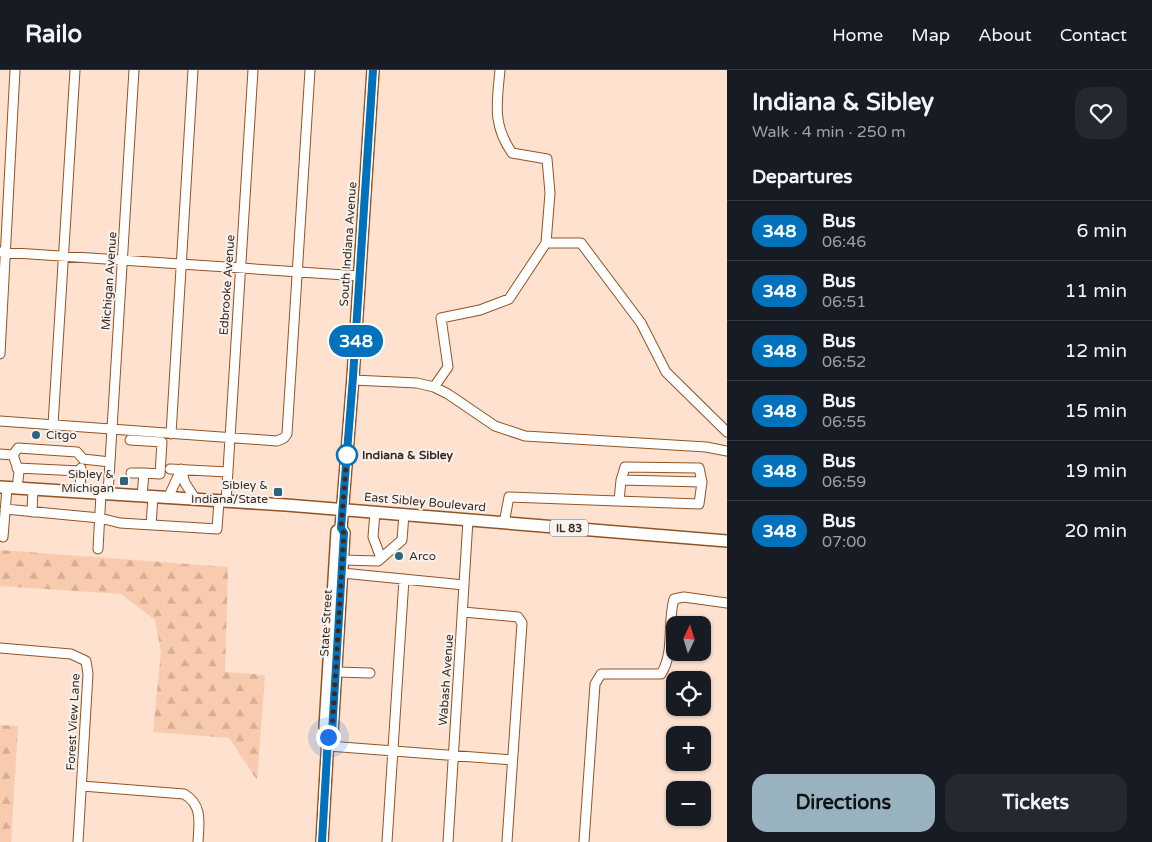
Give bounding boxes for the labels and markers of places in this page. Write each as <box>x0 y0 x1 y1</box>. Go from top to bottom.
place label: Citgo <box>46 428 77 442</box>
marker: Citgo <box>30 429 42 441</box>
marker: Indiana & Sibley <box>336 444 358 466</box>
place label: Indiana & Sibley <box>362 448 454 463</box>
place label: Sibley & Michigan <box>61 467 114 495</box>
marker: Sibley & Michigan <box>118 475 130 487</box>
place label: Sibley & Indiana/State <box>191 478 268 506</box>
marker: Sibley & Indiana/State <box>272 486 284 498</box>
place label: Arco <box>409 549 436 563</box>
marker: Arco <box>393 550 405 562</box>

